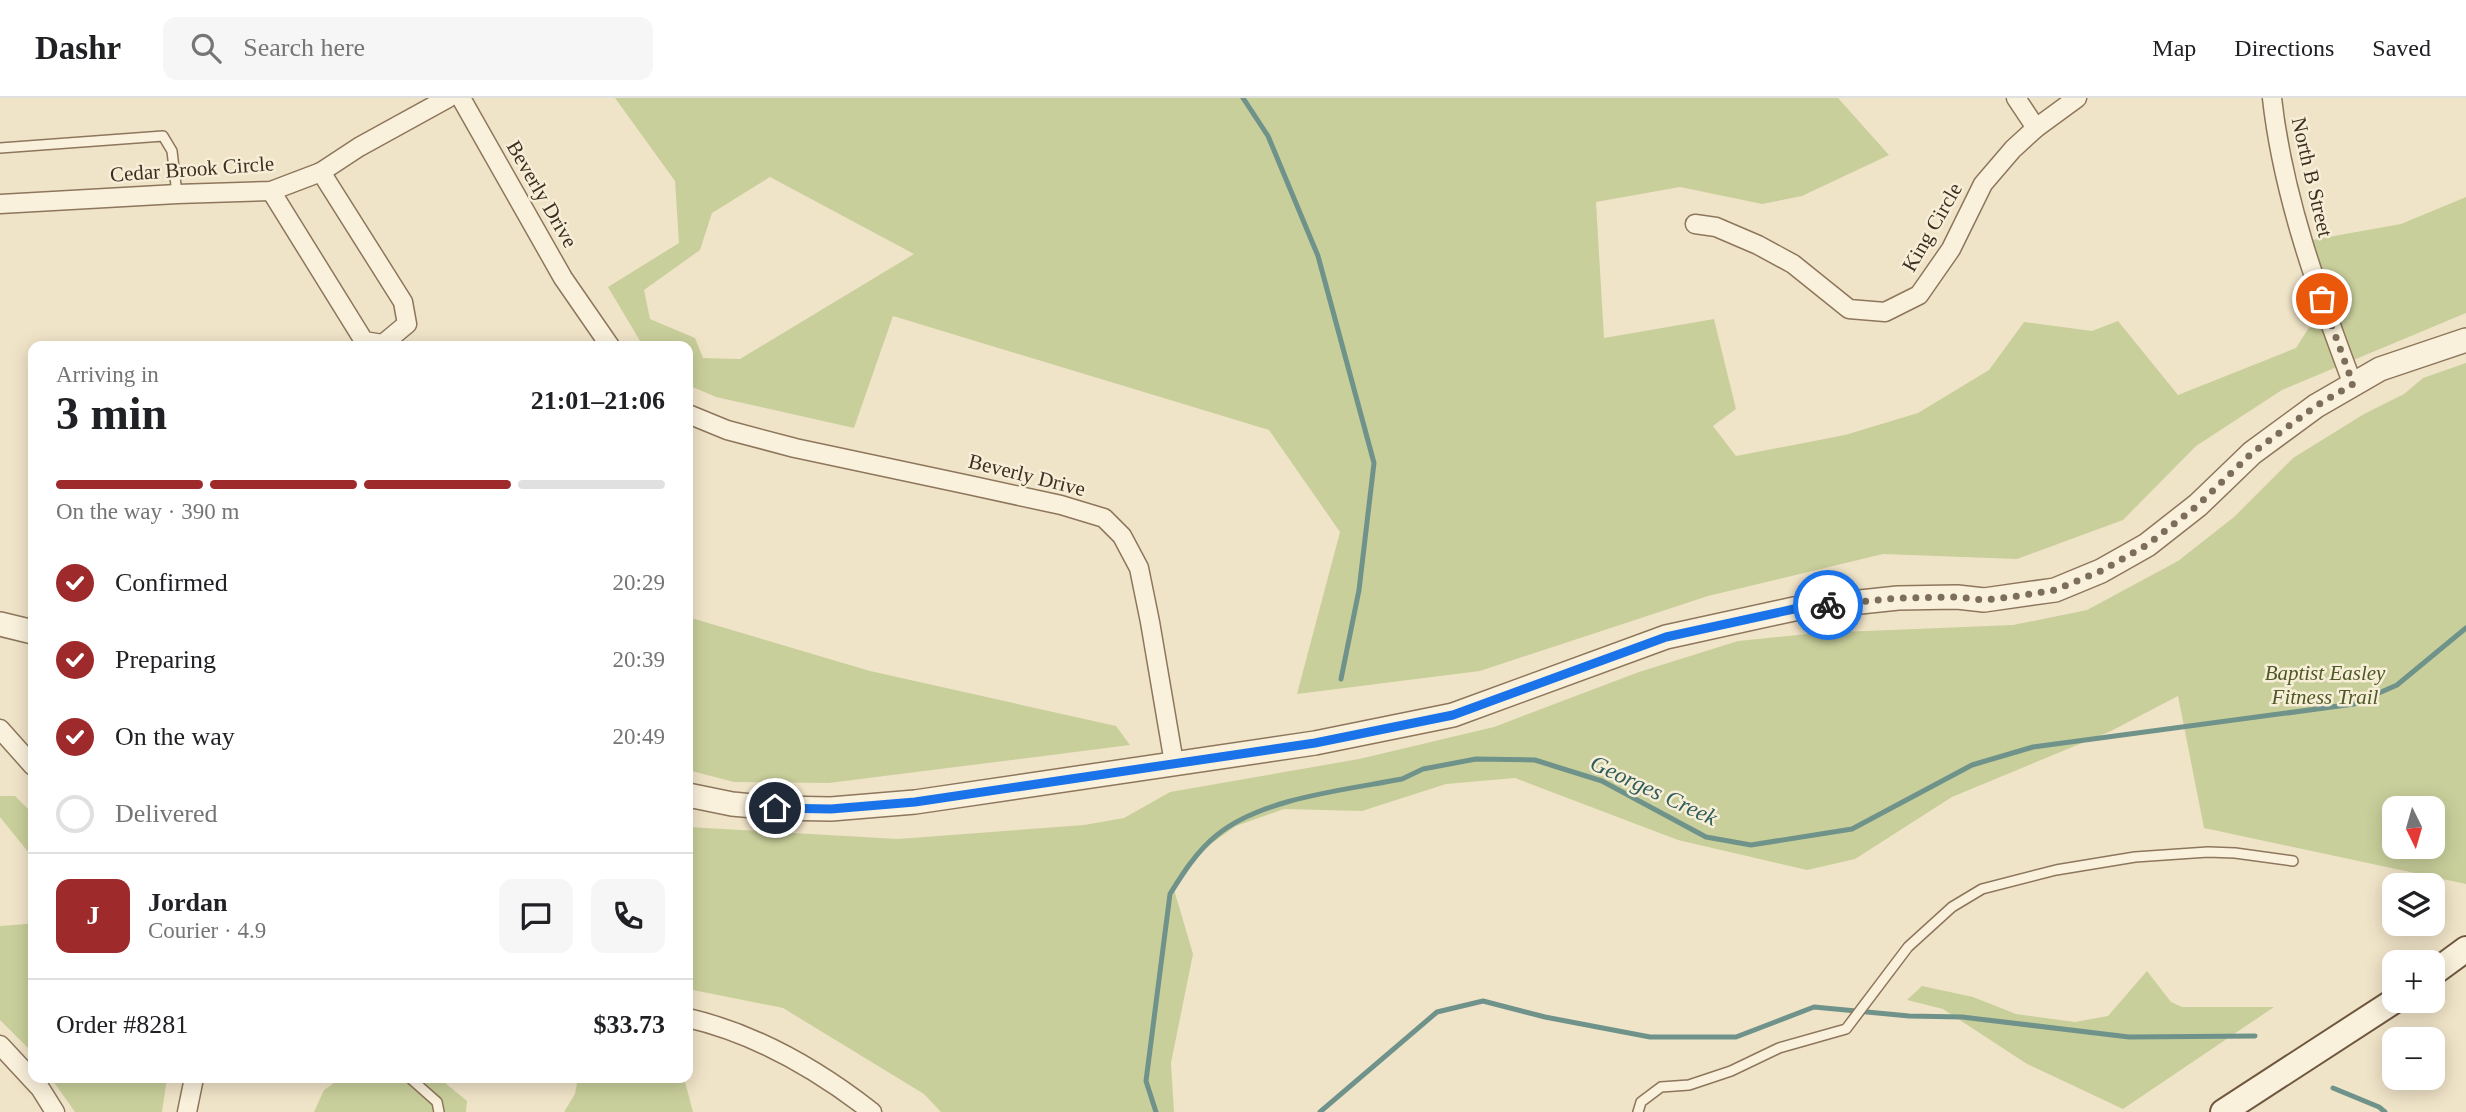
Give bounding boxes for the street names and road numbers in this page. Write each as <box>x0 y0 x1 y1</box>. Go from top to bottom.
street label: North B Street <box>2287 115 2338 240</box>
street label: Beverly Drive <box>502 136 582 252</box>
street label: Cedar Brook Circle <box>109 151 275 187</box>
street label: King Circle <box>1897 178 1967 276</box>
street label: Beverly Drive <box>966 449 1088 501</box>

